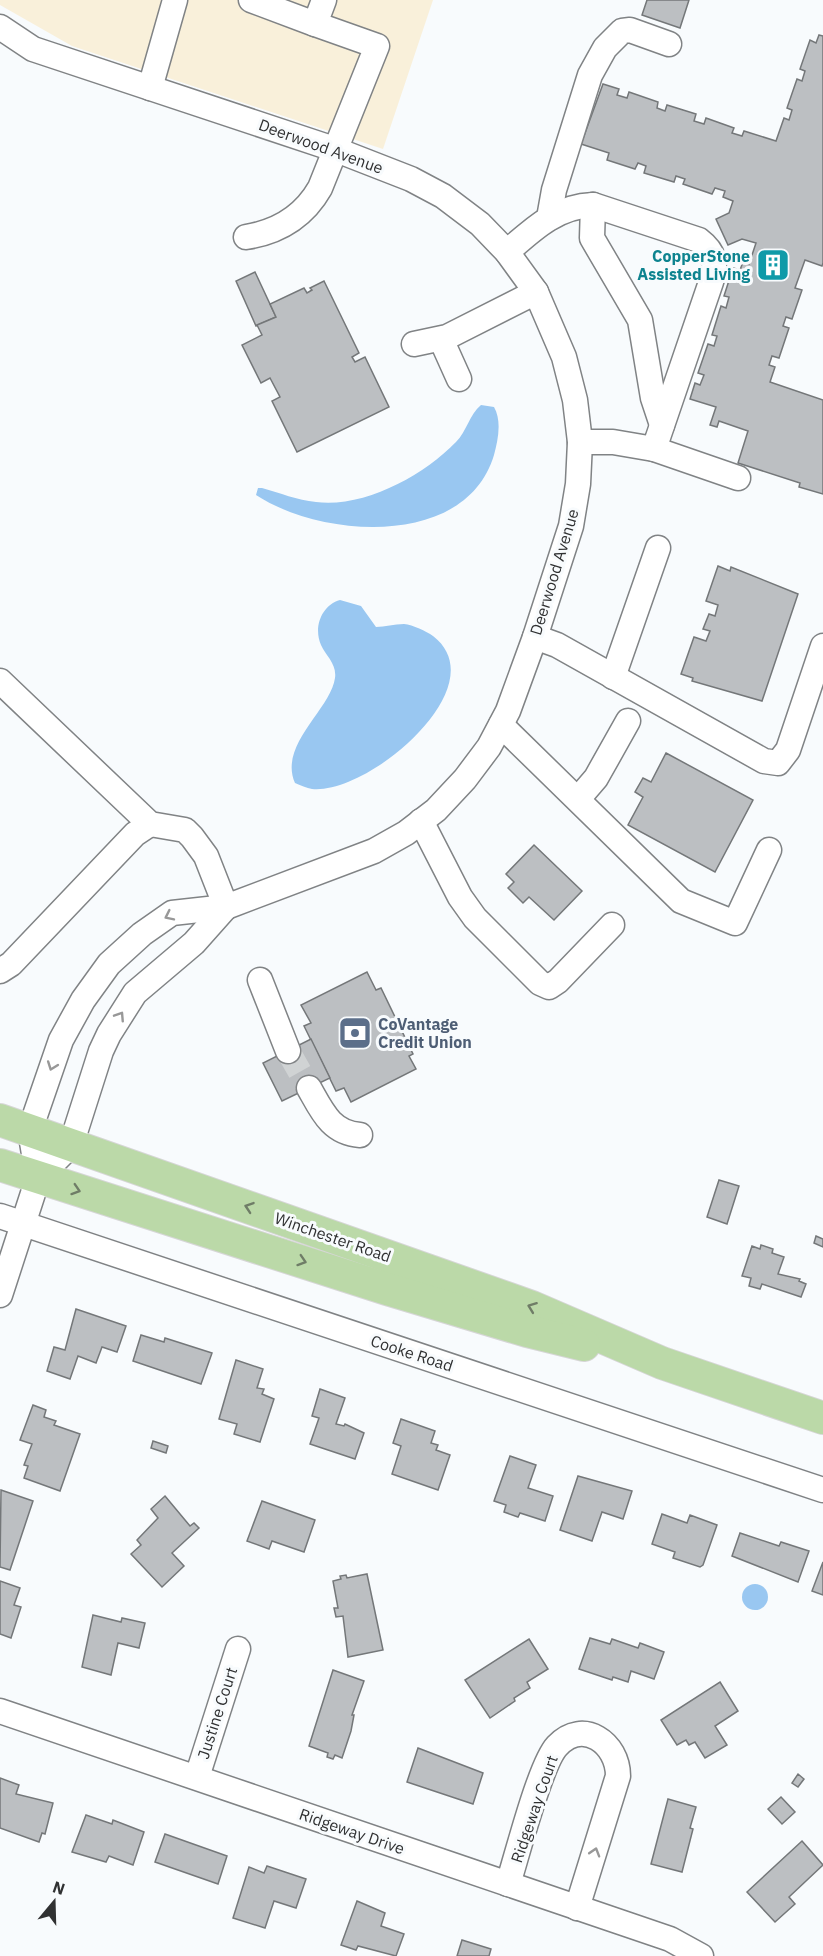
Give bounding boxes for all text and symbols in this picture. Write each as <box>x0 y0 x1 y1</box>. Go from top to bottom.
street label: Deerwood Avenue <box>256 114 386 178</box>
place label: CopperStone Assisted Living <box>637 246 750 284</box>
building icon: CopperStone Assisted Living <box>755 247 791 283</box>
street label: Deerwood Avenue <box>525 506 583 638</box>
one-way arrow <box>164 909 175 921</box>
one-way arrow <box>112 1012 124 1022</box>
place label: CoVantage Credit Union <box>378 1014 472 1052</box>
bank icon: CoVantage Credit Union <box>337 1015 373 1051</box>
one-way arrow <box>46 1060 59 1070</box>
one-way arrow <box>70 1182 81 1195</box>
one-way arrow <box>244 1202 255 1215</box>
street label: Winchester Road <box>272 1208 394 1266</box>
one-way arrow <box>296 1254 307 1267</box>
one-way arrow <box>527 1302 538 1314</box>
street label: Cooke Road <box>368 1330 456 1376</box>
street label: Justine Court <box>193 1664 241 1762</box>
street label: Ridgeway Court <box>506 1753 562 1865</box>
street label: Ridgeway Drive <box>297 1804 407 1858</box>
one-way arrow <box>588 1847 600 1858</box>
north arrow <box>24 1872 84 1932</box>
text: N <box>50 1876 68 1899</box>

